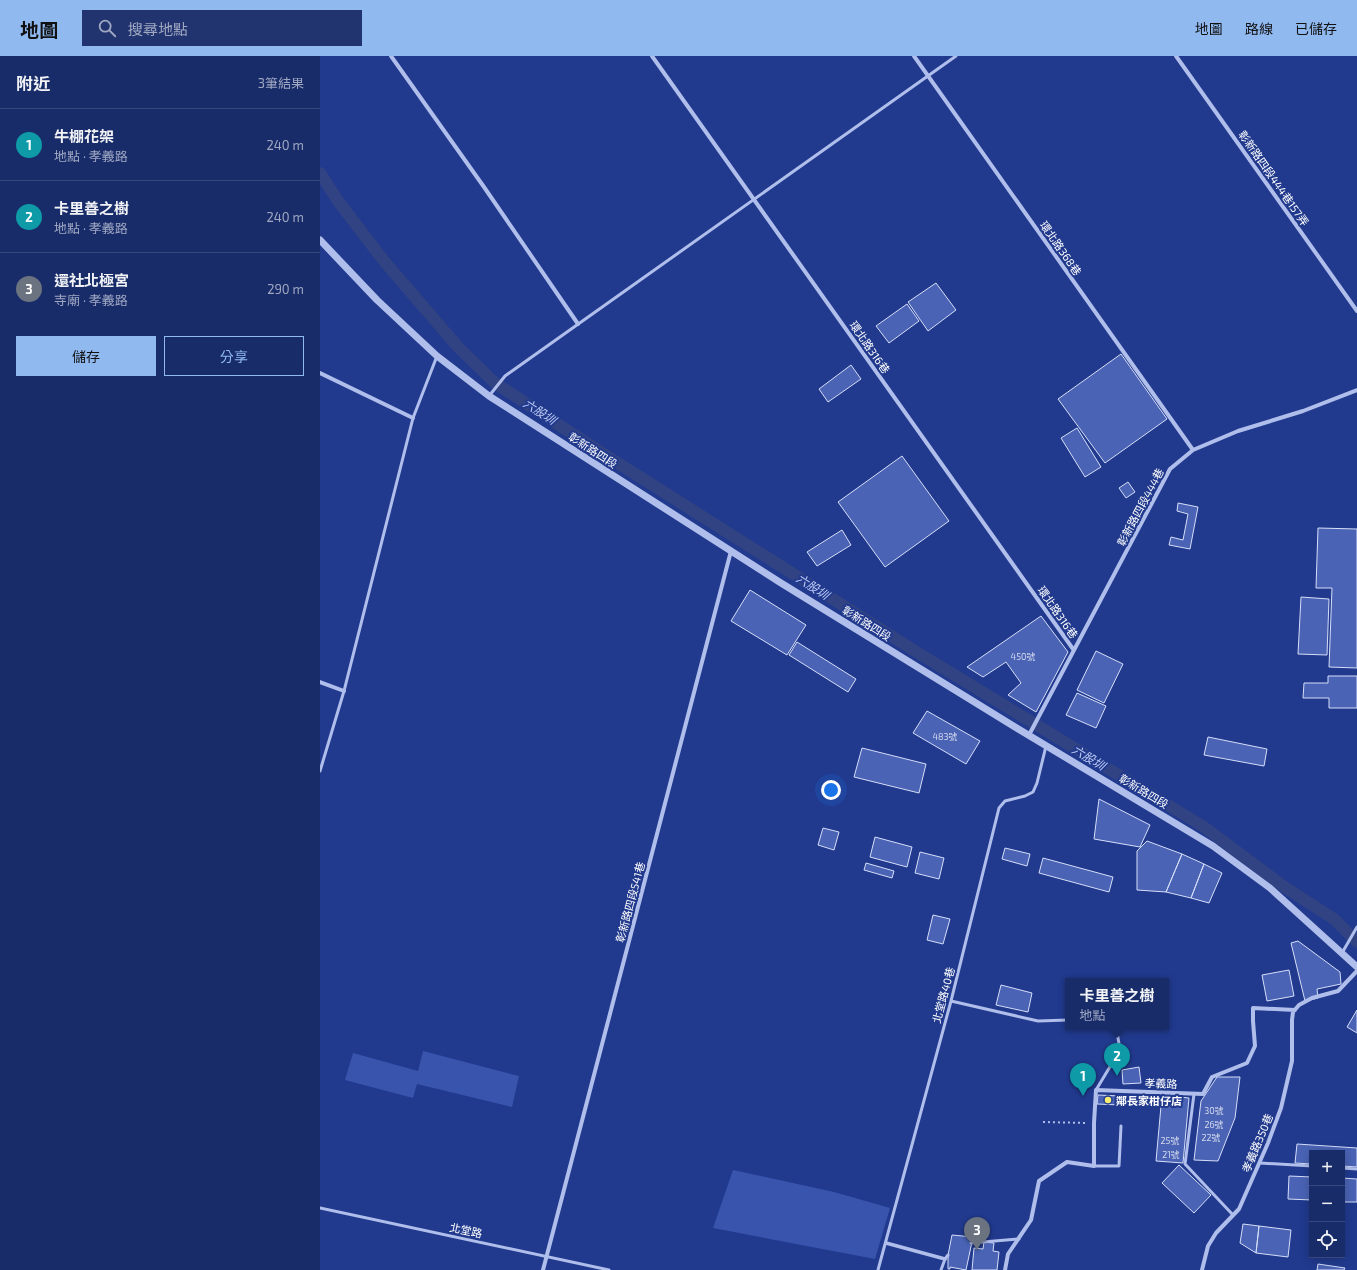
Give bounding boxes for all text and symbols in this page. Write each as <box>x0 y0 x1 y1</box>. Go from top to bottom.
search box <box>82 10 362 46</box>
icon: search <box>96 17 118 39</box>
text: 地圖 <box>20 18 58 41</box>
text: 搜尋地點 <box>128 20 188 38</box>
text: 地圖 <box>1195 20 1223 37</box>
text: 路線 <box>1245 20 1273 37</box>
text: 已儲存 <box>1295 20 1337 37</box>
text: 附近 <box>16 73 50 93</box>
text: 3筆結果 <box>258 75 304 91</box>
text: 牛棚花架 <box>54 127 114 145</box>
street label: 彰新路四段444巷157弄 <box>1236 128 1312 228</box>
text: 1 <box>26 137 32 153</box>
text: 240 m <box>267 137 304 153</box>
text: 地點 · 孝義路 <box>54 148 128 164</box>
text: 卡里善之樹 <box>54 199 129 217</box>
text: 2 <box>25 209 33 225</box>
text: 240 m <box>267 209 304 225</box>
street label: 環北路368巷 <box>1038 218 1084 278</box>
text: 地點 · 孝義路 <box>54 220 128 236</box>
text: 還社北極宮 <box>54 271 129 289</box>
text: 3 <box>25 281 33 297</box>
text: 290 m <box>267 281 304 297</box>
text: 寺廟 · 孝義路 <box>54 292 128 308</box>
street label: 環北路316巷 <box>847 318 893 376</box>
button: 儲存 <box>16 336 156 376</box>
button: 分享 <box>164 336 304 376</box>
water label: 六股圳 <box>521 395 561 428</box>
street label: 彰新路四段 <box>566 430 620 470</box>
street label: 彰新路四段444巷 <box>1114 466 1166 548</box>
water label: 六股圳 <box>794 570 834 603</box>
street label: 環北路316巷 <box>1035 583 1081 641</box>
street label: 彰新路四段 <box>840 603 894 643</box>
house number: 450號 <box>1011 651 1035 662</box>
house number: 483號 <box>932 731 958 742</box>
water label: 六股圳 <box>1070 742 1110 773</box>
street label: 彰新路四段 <box>1117 771 1171 811</box>
your location <box>821 780 841 800</box>
street label: 彰新路四段541巷 <box>613 860 647 944</box>
street label: 北堂路40巷 <box>929 966 957 1024</box>
popup <box>1065 978 1169 1030</box>
text: 卡里善之樹 <box>1079 986 1155 1004</box>
text: 地點 <box>1079 1007 1106 1023</box>
pin: 2 <box>1104 1043 1130 1076</box>
pin: 1 <box>1070 1063 1096 1096</box>
street label: 孝義路 <box>1144 1076 1178 1090</box>
place label: 鄰長家柑仔店 <box>1116 1094 1182 1107</box>
marker: 鄰長家柑仔店 <box>1103 1095 1113 1105</box>
house number: 30號 <box>1204 1105 1224 1116</box>
street label: 孝義路350巷 <box>1239 1112 1275 1174</box>
house number: 26號 <box>1204 1119 1224 1130</box>
house number: 22號 <box>1201 1132 1221 1143</box>
house number: 25號 <box>1161 1135 1179 1146</box>
house number: 21號 <box>1162 1149 1180 1160</box>
map controls <box>1309 1150 1345 1258</box>
button: + <box>1309 1150 1345 1186</box>
button: − <box>1309 1186 1345 1222</box>
pin: 3 <box>964 1217 990 1250</box>
street label: 北堂路 <box>449 1220 483 1240</box>
button: locate <box>1309 1222 1345 1258</box>

